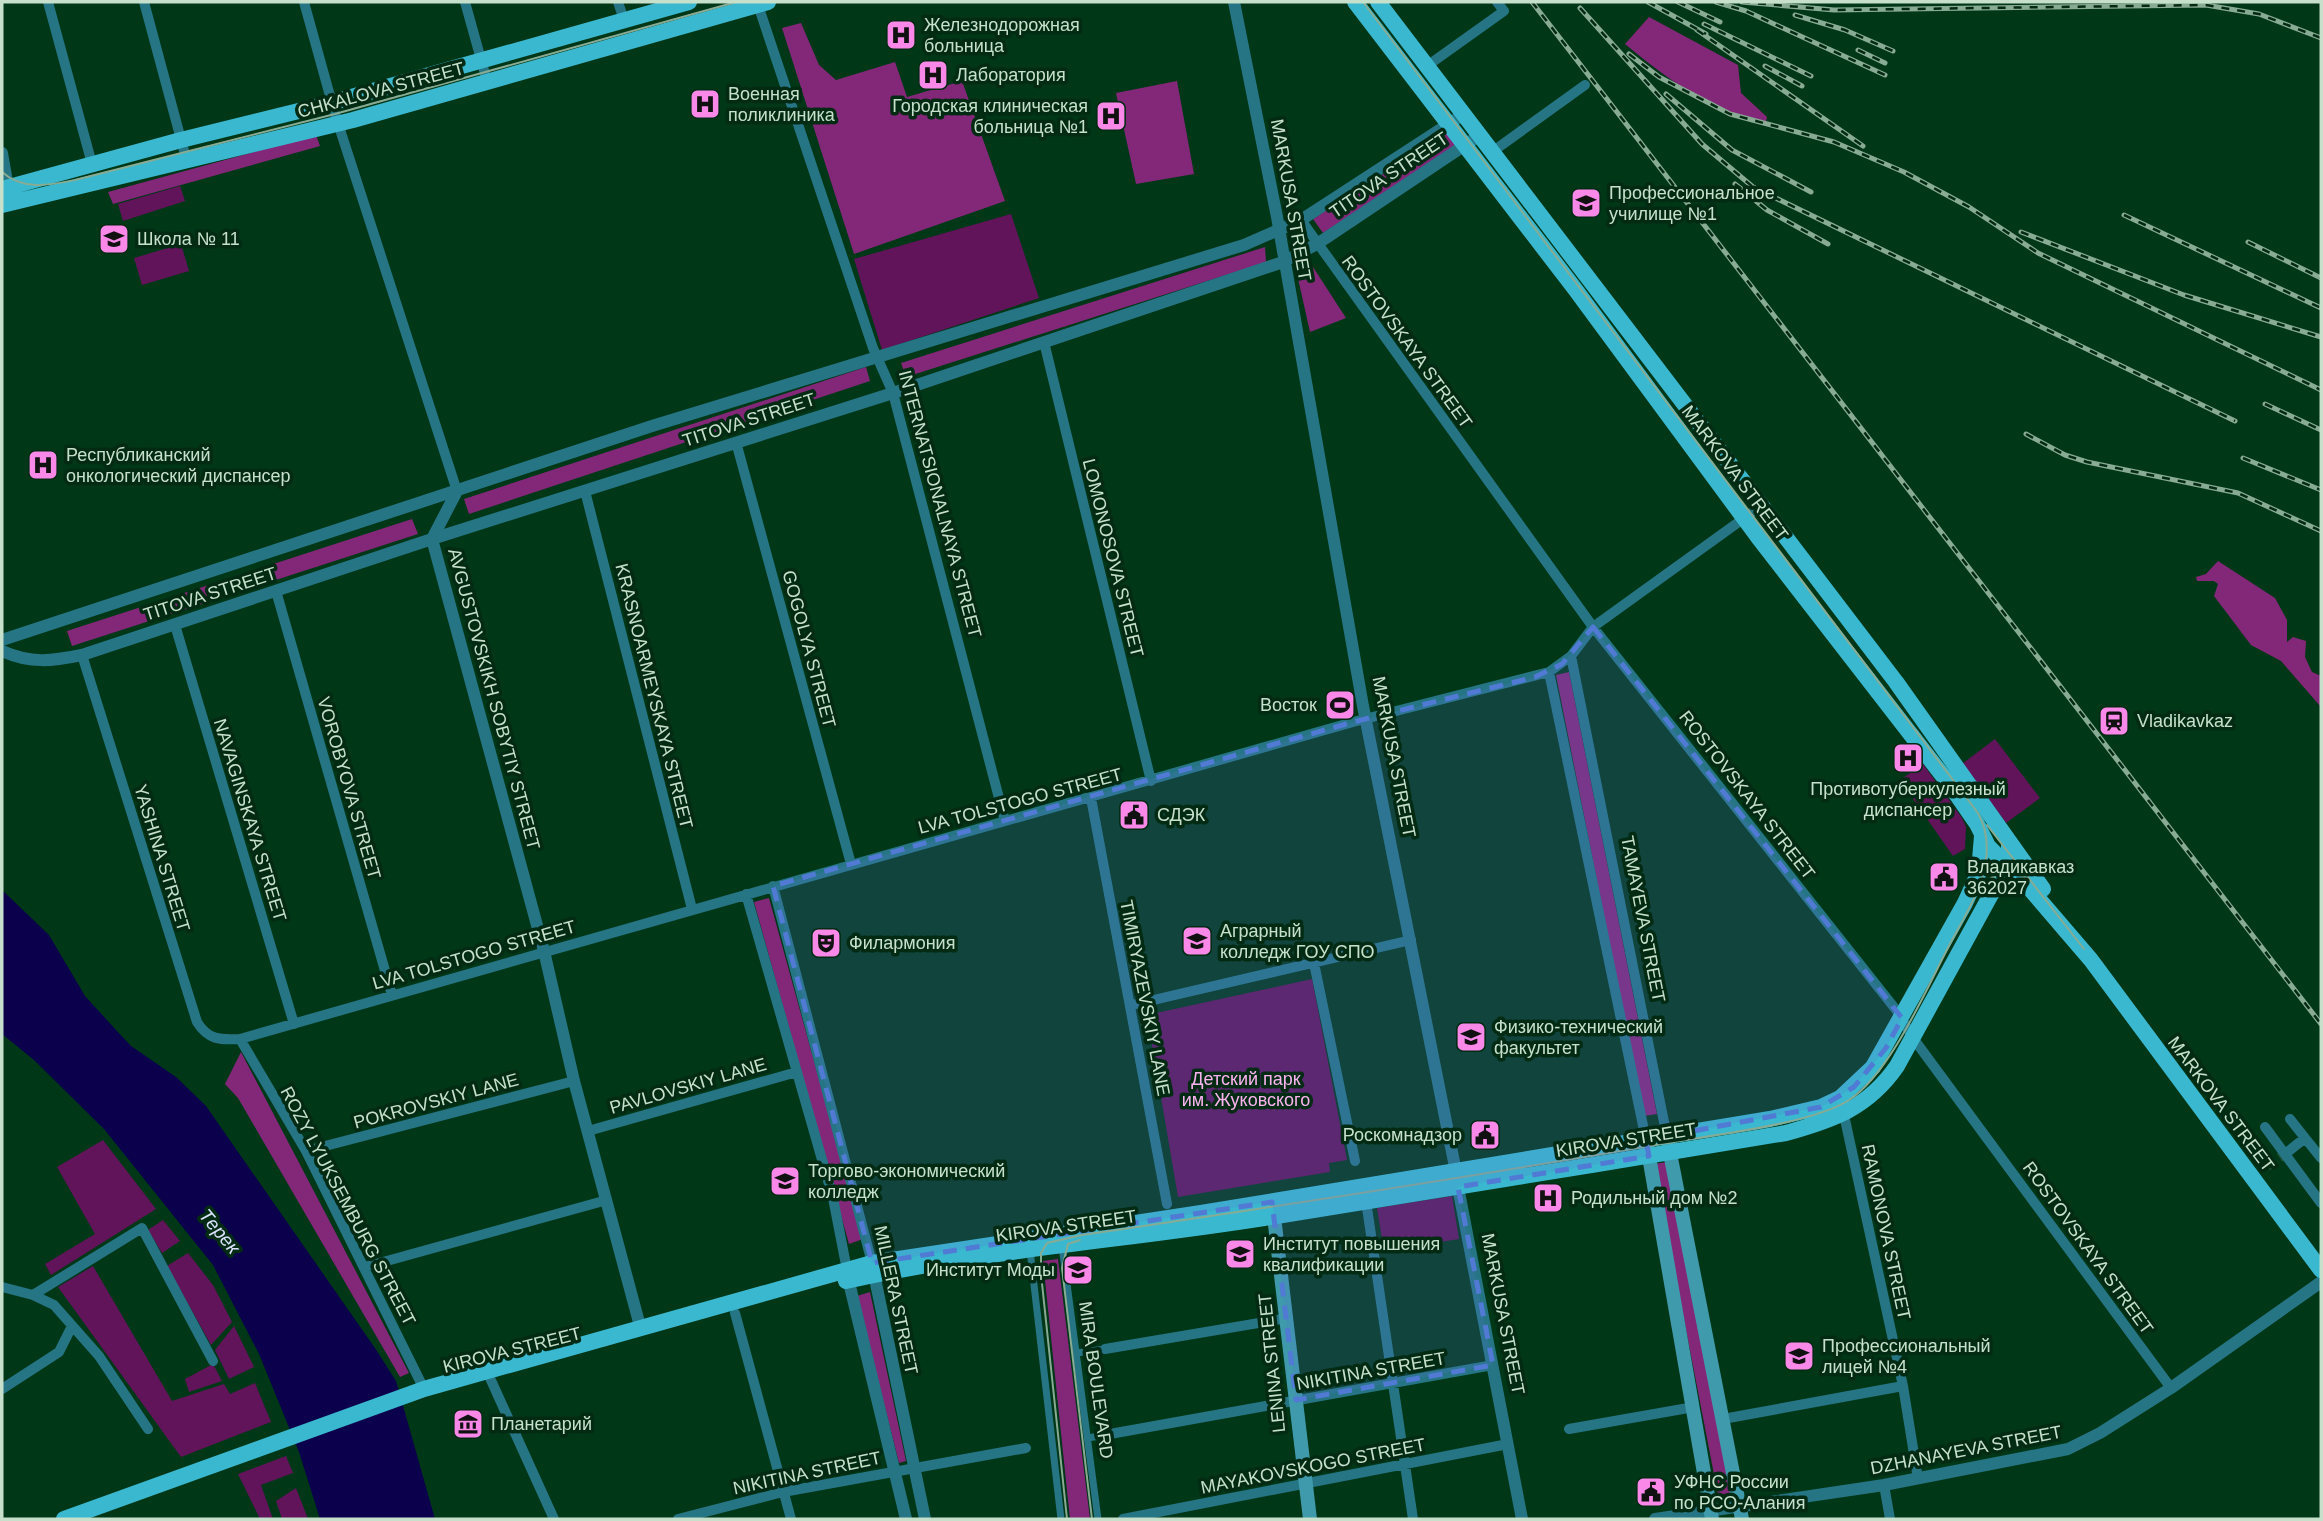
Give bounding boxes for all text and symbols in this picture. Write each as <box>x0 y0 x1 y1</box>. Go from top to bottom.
place label: Железнодорожная больница <box>924 15 1080 56</box>
hospital icon: Железнодорожная больница <box>884 18 918 52</box>
street label: CHKALOVA STREET <box>295 58 467 122</box>
hospital icon: Лаборатория <box>916 58 950 92</box>
place label: Лаборатория <box>956 65 1066 85</box>
place label: Военная поликлиника <box>728 84 836 125</box>
hospital icon: Военная поликлиника <box>688 87 722 121</box>
place label: Городская клиническая больница №1 <box>892 96 1088 137</box>
hospital icon: Городская клиническая больница №1 <box>1094 99 1128 133</box>
street label: MARKUSA STREET <box>1267 117 1315 283</box>
street label: TITOVA STREET <box>1326 128 1452 222</box>
place label: Профессиональное училище №1 <box>1609 183 1775 224</box>
school or university icon: Профессиональное училище №1 <box>1569 186 1603 220</box>
school or university icon: Школа № 11 <box>97 222 131 256</box>
place label: Школа № 11 <box>137 229 240 249</box>
street label: ROSTOVSKAYA STREET <box>1338 252 1476 432</box>
street label: INTERNATSIONALNAYA STREET <box>895 368 985 640</box>
street label: TITOVA STREET <box>680 389 818 451</box>
street label: MARKOVA STREET <box>1678 402 1792 544</box>
place label: Республиканский онкологический диспансер <box>66 445 291 486</box>
hospital icon: Республиканский онкологический диспансер <box>26 448 60 482</box>
street label: LOMONOSOVA STREET <box>1079 457 1147 659</box>
street label: AVGUSTOVSKIKH SOBYTIY STREET <box>444 546 544 852</box>
street label: KRASNOARMEYSKAYA STREET <box>611 561 697 831</box>
street label: TITOVA STREET <box>141 563 279 625</box>
street label: GOGOLYA STREET <box>778 568 840 730</box>
street label: MARKUSA STREET <box>1369 675 1419 839</box>
sports icon: Восток <box>1323 688 1357 722</box>
street label: VOROBYOVA STREET <box>313 695 385 881</box>
place label: Восток <box>1260 695 1317 715</box>
station icon: Vladikavkaz <box>2097 704 2131 738</box>
street label: ROSTOVSKAYA STREET <box>1675 707 1819 883</box>
place label: Vladikavkaz <box>2137 711 2233 731</box>
street label: NAVAGINSKAYA STREET <box>210 716 290 924</box>
hospital icon: Противотуберкулезный диспансер <box>1891 741 1925 775</box>
street label: LVA TOLSTOGO STREET <box>916 764 1124 838</box>
place label: Противотуберкулезный диспансер <box>1810 779 2006 820</box>
street label: YASHINA STREET <box>130 782 194 934</box>
public building icon: СДЭК <box>1117 798 1151 832</box>
place label: СДЭК <box>1157 805 1206 825</box>
street label: TAMAYEVA STREET <box>1617 834 1669 1004</box>
place label: Владикавказ 362027 <box>1967 857 2074 898</box>
public building icon: Владикавказ 362027 <box>1927 860 1961 894</box>
street label: TIMIRYAZEVSKIY LANE <box>1116 898 1174 1098</box>
street label: LVA TOLSTOGO STREET <box>370 916 578 994</box>
place label: Аграрный колледж ГОУ СПО <box>1220 921 1375 962</box>
school or university icon: Аграрный колледж ГОУ СПО <box>1180 924 1214 958</box>
theatre icon: Филармония <box>809 926 843 960</box>
place label: Филармония <box>849 933 955 953</box>
place label: Физико-технический факультет <box>1494 1017 1663 1058</box>
school or university icon: Физико-технический факультет <box>1454 1020 1488 1054</box>
street label: MARKOVA STREET <box>2164 1033 2278 1175</box>
street label: PAVLOVSKIY LANE <box>607 1054 769 1118</box>
street label: POKROVSKIY LANE <box>351 1069 521 1133</box>
park label: Детский парк им. Жуковского <box>1182 1069 1310 1110</box>
street label: ROZY LYUKSEMBURG STREET <box>276 1083 420 1329</box>
public building icon: Роскомнадзор <box>1468 1118 1502 1152</box>
street label: KIROVA STREET <box>1554 1119 1698 1161</box>
place label: Роскомнадзор <box>1343 1125 1462 1145</box>
street label: RAMONOVA STREET <box>1858 1143 1914 1321</box>
street label: ROSTOVSKAYA STREET <box>2019 1158 2157 1338</box>
place label: Торгово-экономический колледж <box>808 1161 1005 1202</box>
school or university icon: Торгово-экономический колледж <box>768 1164 802 1198</box>
hospital icon: Родильный дом №2 <box>1531 1181 1565 1215</box>
place label: Родильный дом №2 <box>1571 1188 1737 1208</box>
water label: Терек <box>195 1205 245 1259</box>
street label: KIROVA STREET <box>994 1206 1138 1246</box>
street label: MILLERA STREET <box>870 1224 922 1376</box>
street label: MARKUSA STREET <box>1478 1232 1528 1396</box>
place label: Институт повышения квалификации <box>1263 1234 1440 1275</box>
school or university icon: Институт повышения квалификации <box>1223 1237 1257 1271</box>
school or university icon: Институт Моды <box>1061 1253 1095 1287</box>
place label: Институт Моды <box>926 1260 1055 1280</box>
street label: LENINA STREET <box>1255 1292 1289 1434</box>
street label: MIRA BOULEVARD <box>1075 1300 1117 1460</box>
street label: KIROVA STREET <box>441 1323 583 1377</box>
place label: Профессиональный лицей №4 <box>1822 1336 1991 1377</box>
school or university icon: Профессиональный лицей №4 <box>1782 1339 1816 1373</box>
street label: NIKITINA STREET <box>1295 1348 1447 1394</box>
museum icon: Планетарий <box>451 1407 485 1441</box>
place label: Планетарий <box>491 1414 592 1434</box>
street label: DZHANAYEVA STREET <box>1869 1422 2063 1478</box>
street label: MAYAKOVSKOGO STREET <box>1199 1434 1427 1498</box>
street label: NIKITINA STREET <box>731 1448 883 1498</box>
place label: УФНС России по РСО-Алания <box>1674 1472 1805 1513</box>
public building icon: УФНС России по РСО-Алания <box>1634 1475 1668 1509</box>

